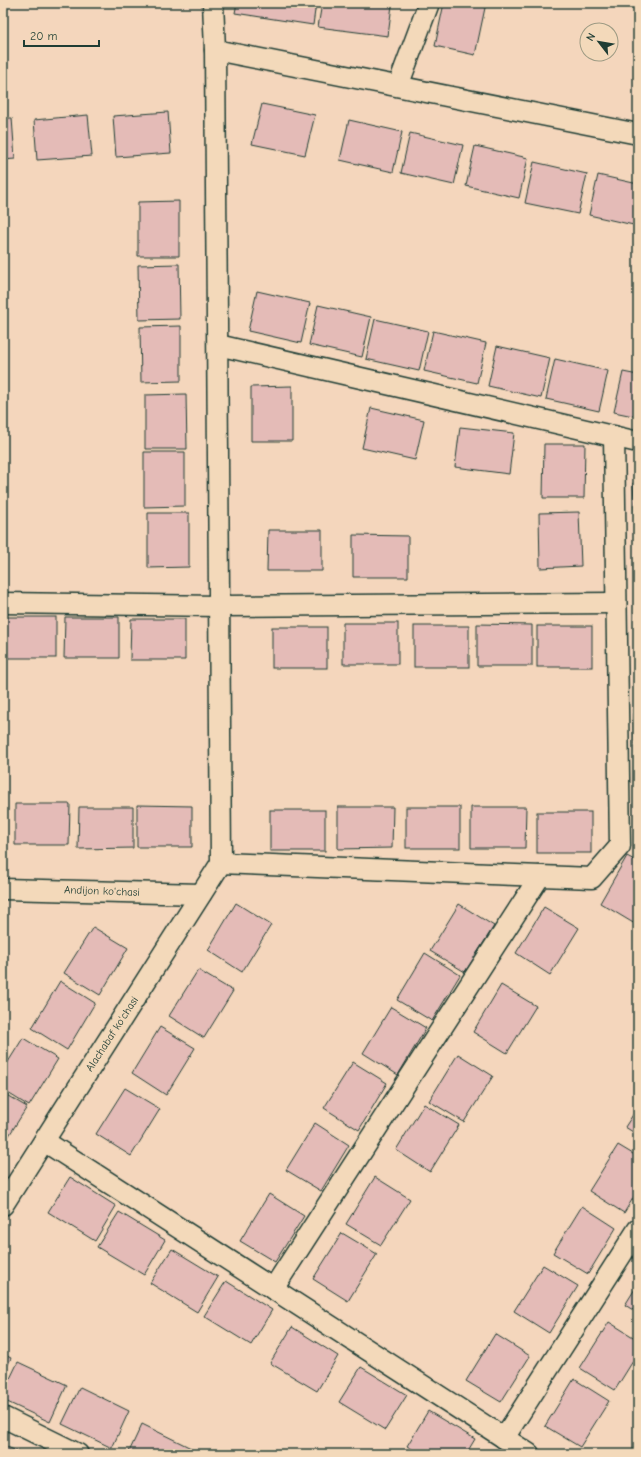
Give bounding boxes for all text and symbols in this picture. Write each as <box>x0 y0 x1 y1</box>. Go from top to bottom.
scale bar <box>24 22 99 48</box>
north arrow <box>579 22 619 62</box>
text: 20 m <box>30 29 58 43</box>
text: N <box>583 31 598 44</box>
street label: Andijon ko'chasi <box>64 883 140 899</box>
street label: Alachabaf ko'chasi <box>83 994 141 1074</box>

